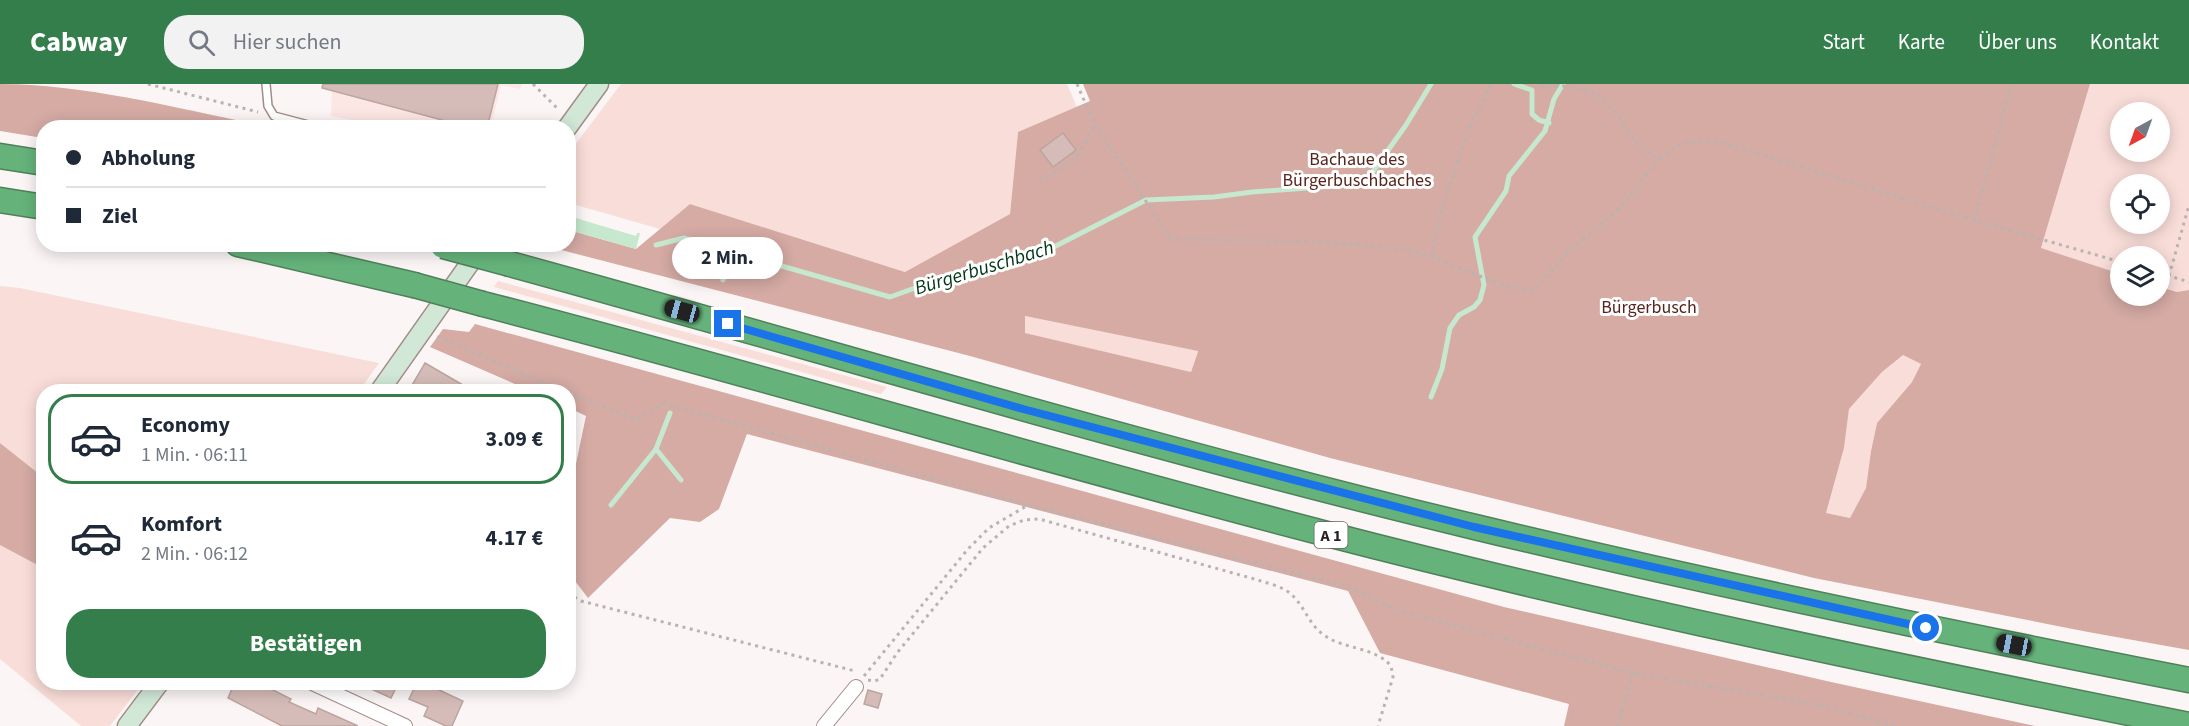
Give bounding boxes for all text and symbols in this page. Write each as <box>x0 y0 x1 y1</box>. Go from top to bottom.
search box <box>164 15 584 69</box>
text: Cabway <box>30 22 128 62</box>
icon: search <box>185 26 218 59</box>
text: Hier suchen <box>233 26 342 58</box>
text: Start <box>1822 27 1865 57</box>
text: Karte <box>1898 27 1945 57</box>
text: Über uns <box>1978 27 2057 57</box>
text: Kontakt <box>2090 27 2159 57</box>
north arrow <box>2110 102 2170 162</box>
map controls <box>2110 102 2170 306</box>
text: Abholung <box>102 142 195 174</box>
park label: Bachaue des Bürgerbuschbaches <box>1283 147 1431 193</box>
button: locate <box>2110 174 2170 234</box>
text: Ziel <box>102 200 138 232</box>
water label: Bürgerbuschbach <box>911 233 1057 302</box>
callout: 2 Min. <box>672 237 783 279</box>
text: 2 Min. <box>701 244 754 272</box>
button: layers <box>2110 246 2170 306</box>
park label: Bürgerbusch <box>1601 295 1697 320</box>
car <box>662 298 702 324</box>
route end <box>714 310 741 337</box>
text: Economy <box>141 409 230 441</box>
icon: car <box>69 412 123 466</box>
text: 3.09 € <box>486 423 543 455</box>
text: 1 Min. · 06:11 <box>141 441 248 469</box>
text: Komfort <box>141 508 222 540</box>
icon: car <box>69 511 123 565</box>
text: 4.17 € <box>486 522 543 554</box>
road number: A 1 <box>1314 522 1348 548</box>
text: 2 Min. · 06:12 <box>141 540 248 568</box>
button: Bestätigen <box>66 609 546 678</box>
route start <box>1912 614 1939 641</box>
car <box>1995 633 2033 657</box>

